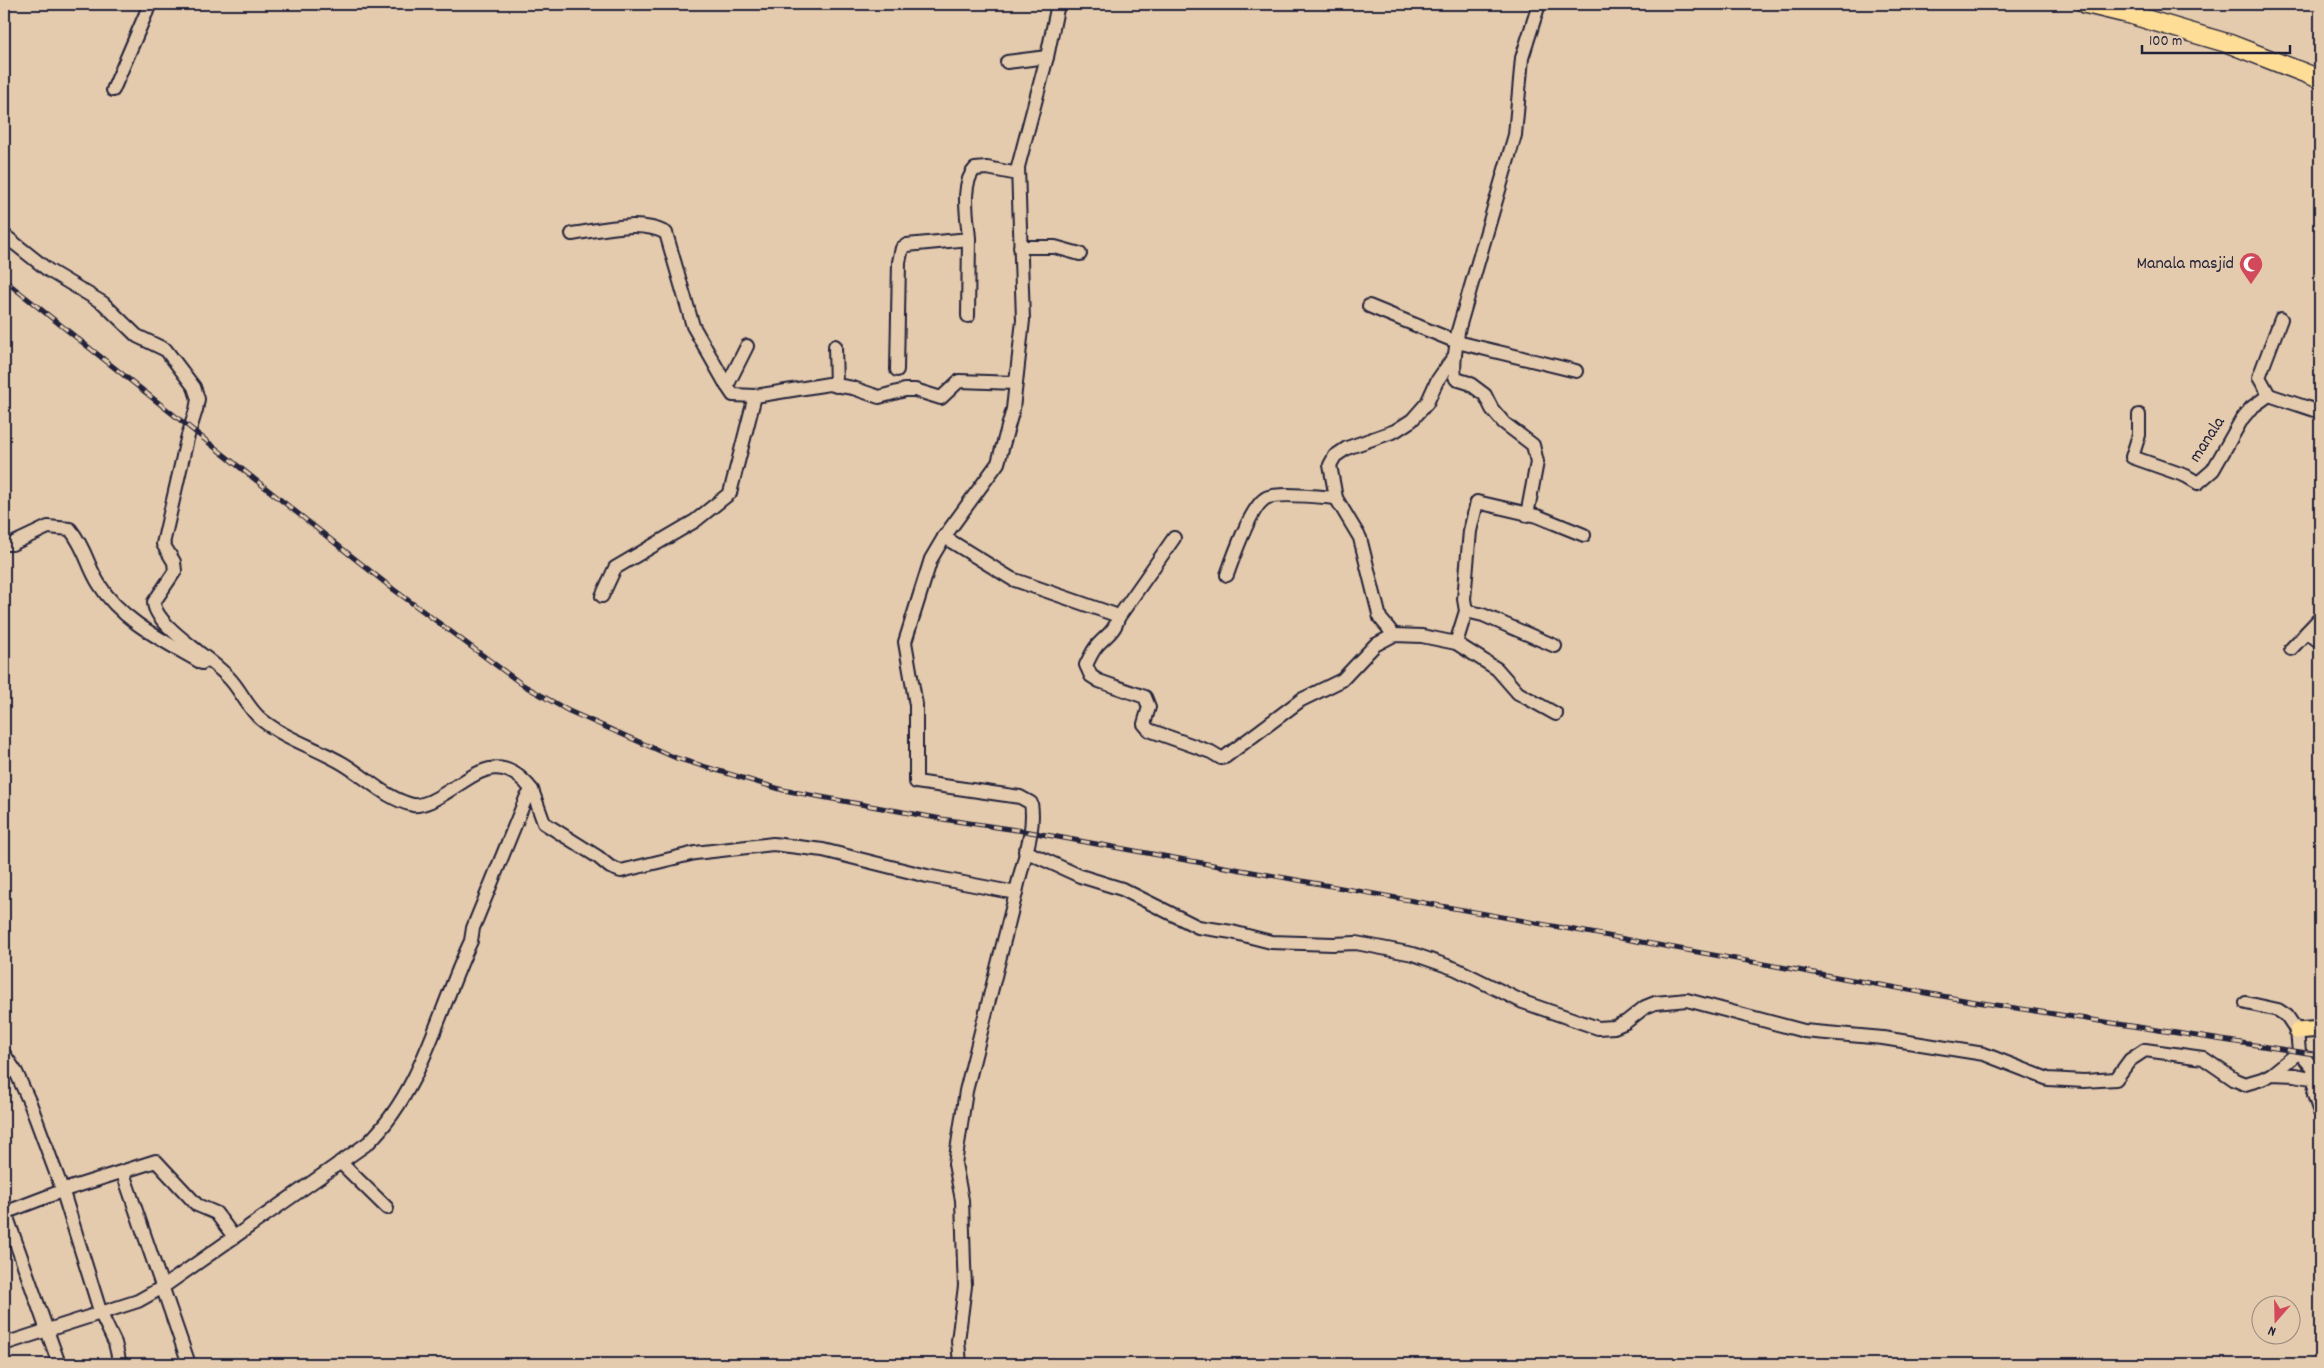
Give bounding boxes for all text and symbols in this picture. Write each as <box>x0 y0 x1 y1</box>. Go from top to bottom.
scale bar <box>2142 22 2289 54</box>
text: 100 m <box>2149 31 2182 53</box>
mosque icon: Manala masjid <box>2238 251 2264 285</box>
place label: Manala masjid <box>2137 252 2234 277</box>
street label: manala <box>2184 412 2232 468</box>
north arrow <box>2252 1296 2302 1346</box>
text: N <box>2265 1320 2279 1341</box>

